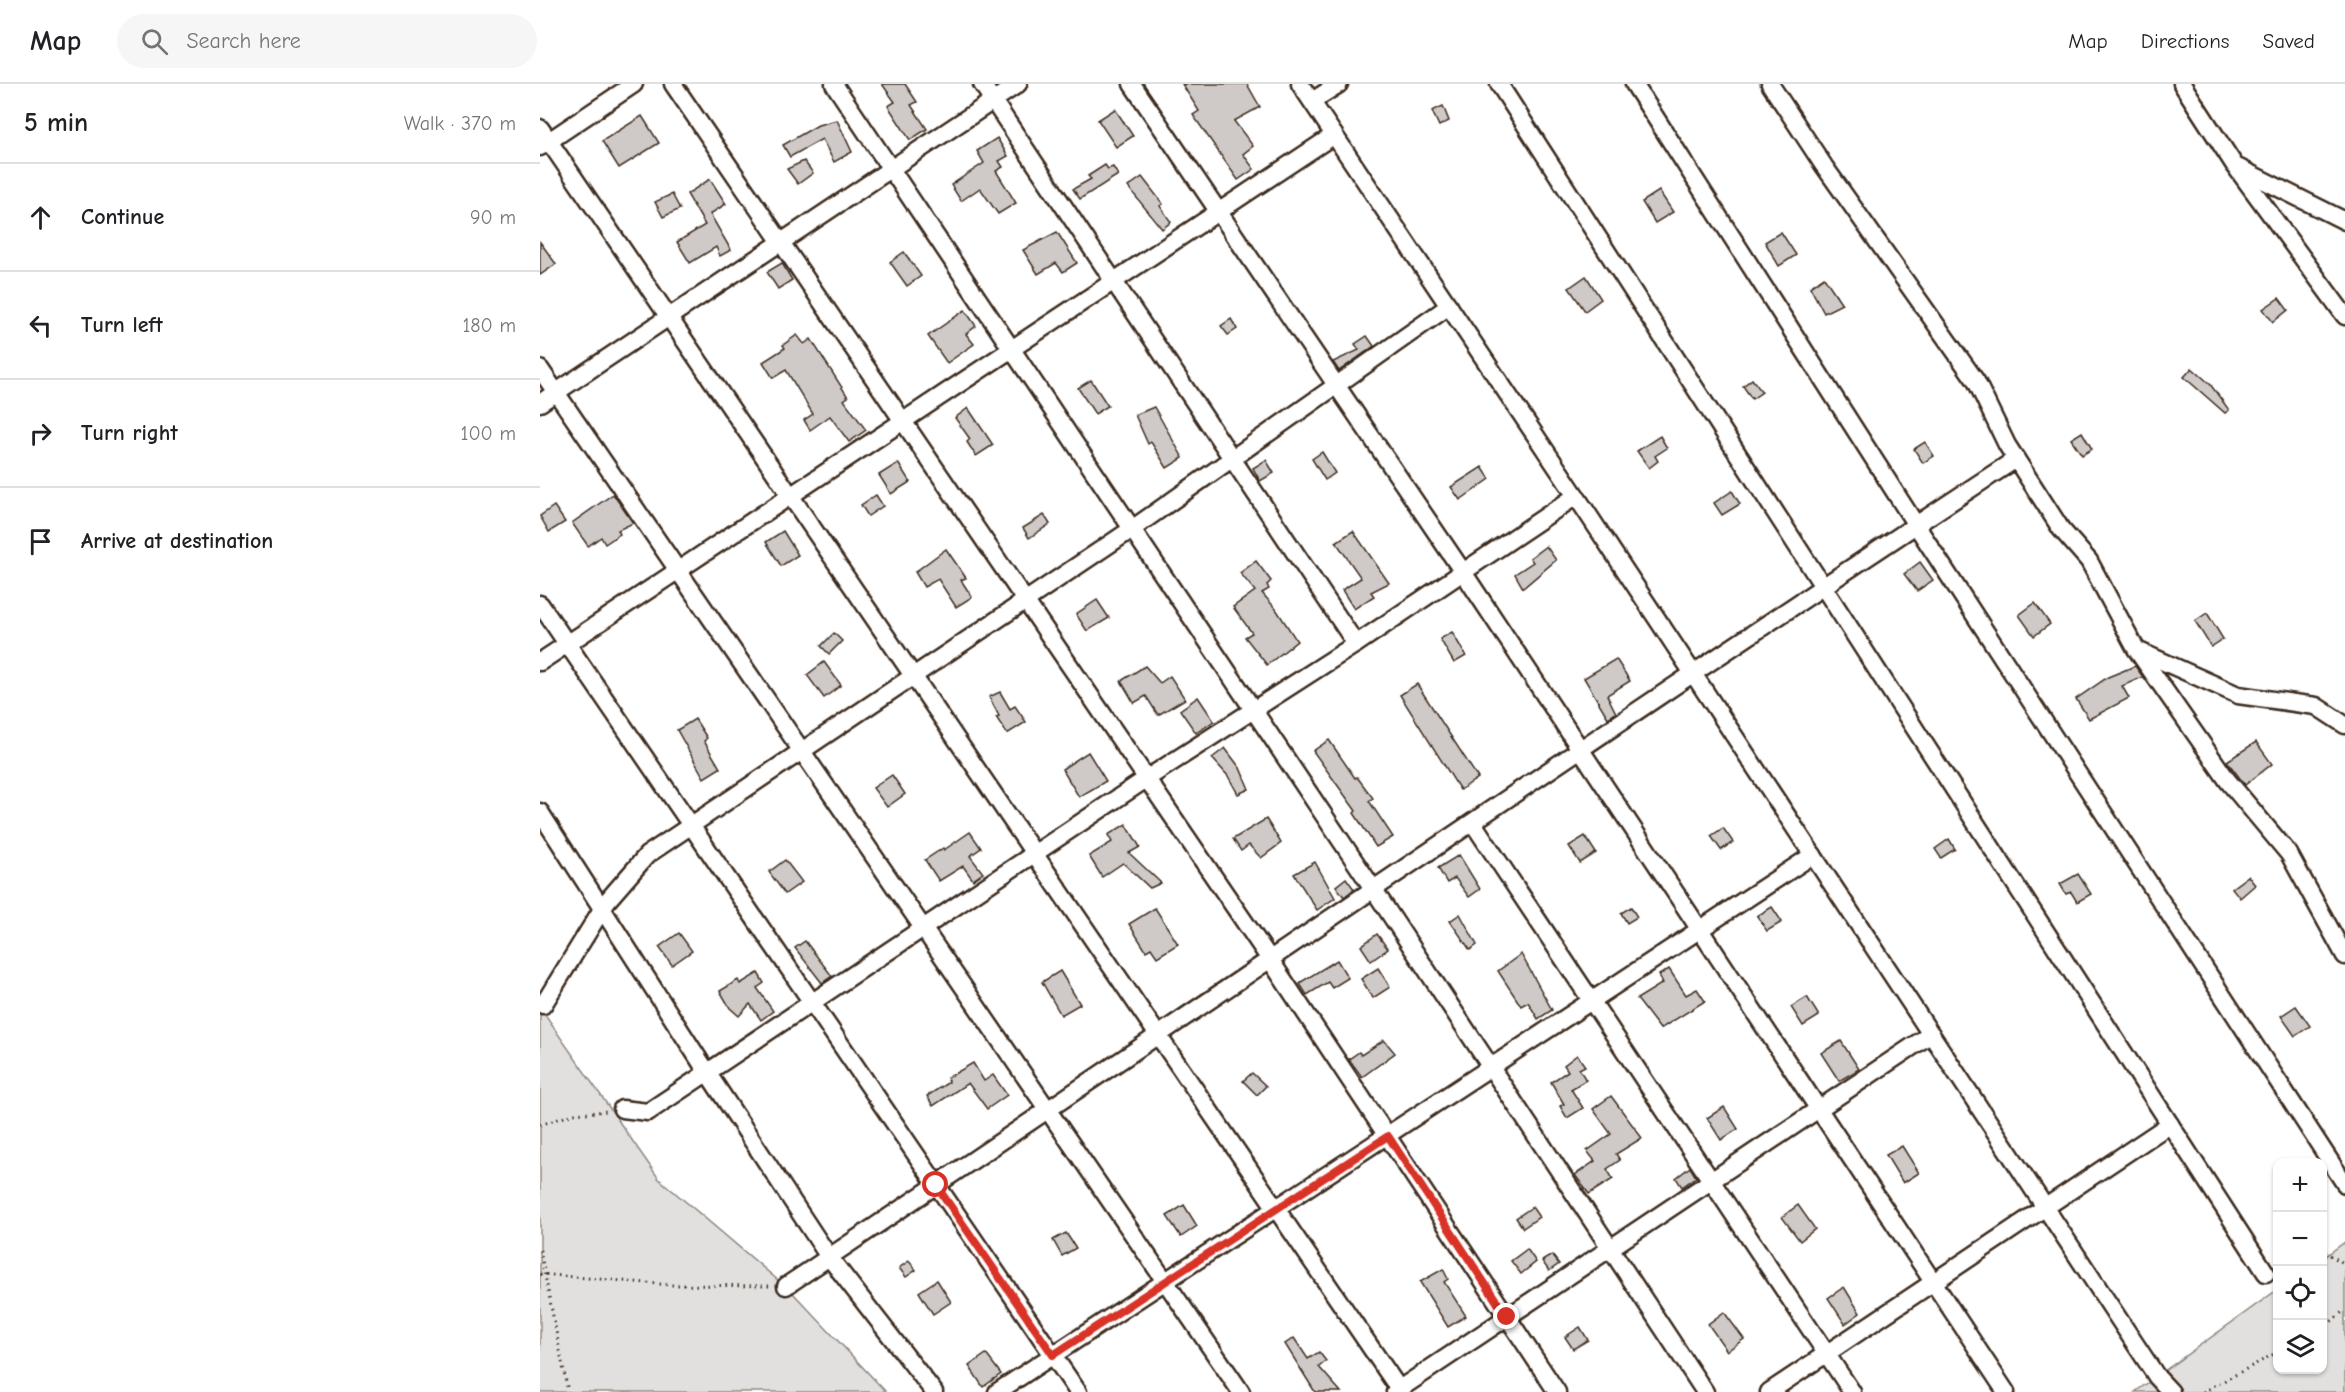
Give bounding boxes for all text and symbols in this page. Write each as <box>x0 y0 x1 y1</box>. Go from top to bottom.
search box <box>117 14 537 68</box>
text: Map <box>30 25 81 57</box>
icon: search <box>138 25 171 58</box>
text: Search here <box>186 28 301 54</box>
text: Map <box>2068 29 2108 53</box>
text: Directions <box>2141 29 2230 53</box>
text: Saved <box>2263 29 2315 53</box>
text: 5 min <box>24 108 88 138</box>
text: Walk · 370 m <box>404 112 516 135</box>
icon: ahead <box>24 201 57 234</box>
text: Continue <box>81 204 164 230</box>
text: 90 m <box>470 206 516 229</box>
icon: left <box>24 309 57 342</box>
text: Turn left <box>81 312 163 338</box>
text: 180 m <box>462 314 516 337</box>
icon: right <box>24 417 57 450</box>
text: Turn right <box>81 420 178 446</box>
text: 100 m <box>461 422 516 445</box>
icon: arrive <box>24 525 57 558</box>
text: Arrive at destination <box>81 528 273 554</box>
map controls <box>2273 1158 2327 1374</box>
button: + <box>2273 1158 2327 1212</box>
route start <box>922 1171 948 1197</box>
button: − <box>2273 1212 2327 1266</box>
button: locate <box>2273 1266 2327 1320</box>
route end <box>1493 1303 1519 1329</box>
button: layers <box>2273 1320 2327 1374</box>

